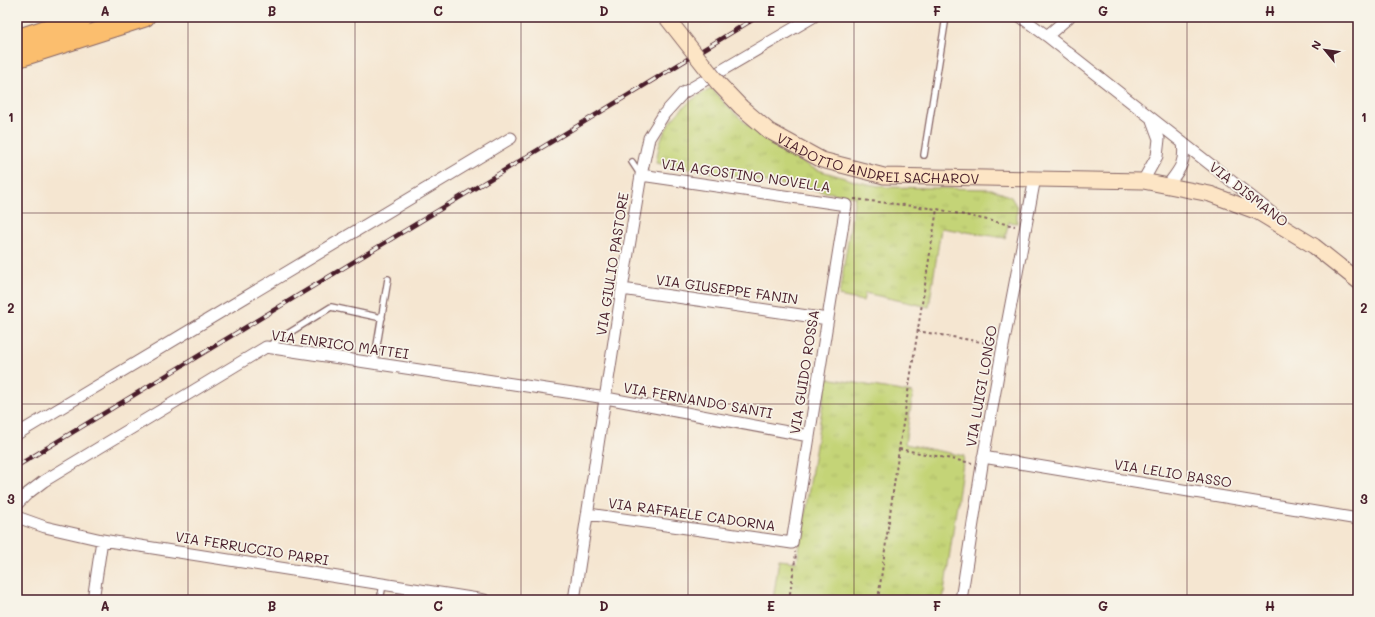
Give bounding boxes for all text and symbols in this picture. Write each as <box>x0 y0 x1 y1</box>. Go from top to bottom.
text: A <box>100 2 110 19</box>
text: B <box>268 2 277 19</box>
text: C <box>433 2 443 19</box>
text: D <box>599 2 609 19</box>
text: E <box>767 2 775 19</box>
text: F <box>933 2 941 19</box>
text: G <box>1098 2 1108 19</box>
text: H <box>1265 2 1275 19</box>
north arrow <box>1305 30 1345 70</box>
text: N <box>1307 38 1324 52</box>
text: 1 <box>8 108 14 125</box>
text: 1 <box>1361 108 1367 125</box>
street label: VIADOTTO ANDREI SACHAROV <box>773 128 980 187</box>
street label: VIA AGOSTINO NOVELLA <box>660 154 832 196</box>
street label: VIA DISMANO <box>1206 157 1292 231</box>
street label: VIA GIULIO PASTORE <box>591 191 633 337</box>
street label: VIA GIUSEPPE FANIN <box>655 270 799 308</box>
text: 2 <box>7 299 15 316</box>
text: 2 <box>1360 299 1368 316</box>
street label: VIA GUIDO ROSSA <box>785 308 823 436</box>
street label: VIA LUIGI LONGO <box>961 324 1001 448</box>
street label: VIA ENRICO MATTEI <box>270 325 410 363</box>
street label: VIA FERNANDO SANTI <box>622 377 774 423</box>
street label: VIA LELIO BASSO <box>1113 454 1233 492</box>
text: 3 <box>7 490 15 507</box>
text: 3 <box>1360 490 1368 507</box>
street label: VIA RAFFAELE CADORNA <box>607 493 777 535</box>
street label: VIA FERRUCCIO PARRI <box>174 526 330 570</box>
text: A <box>100 597 110 614</box>
text: B <box>268 597 277 614</box>
text: C <box>433 597 443 614</box>
text: D <box>599 597 609 614</box>
text: E <box>767 597 775 614</box>
text: F <box>933 597 941 614</box>
text: G <box>1098 597 1108 614</box>
text: H <box>1265 597 1275 614</box>

